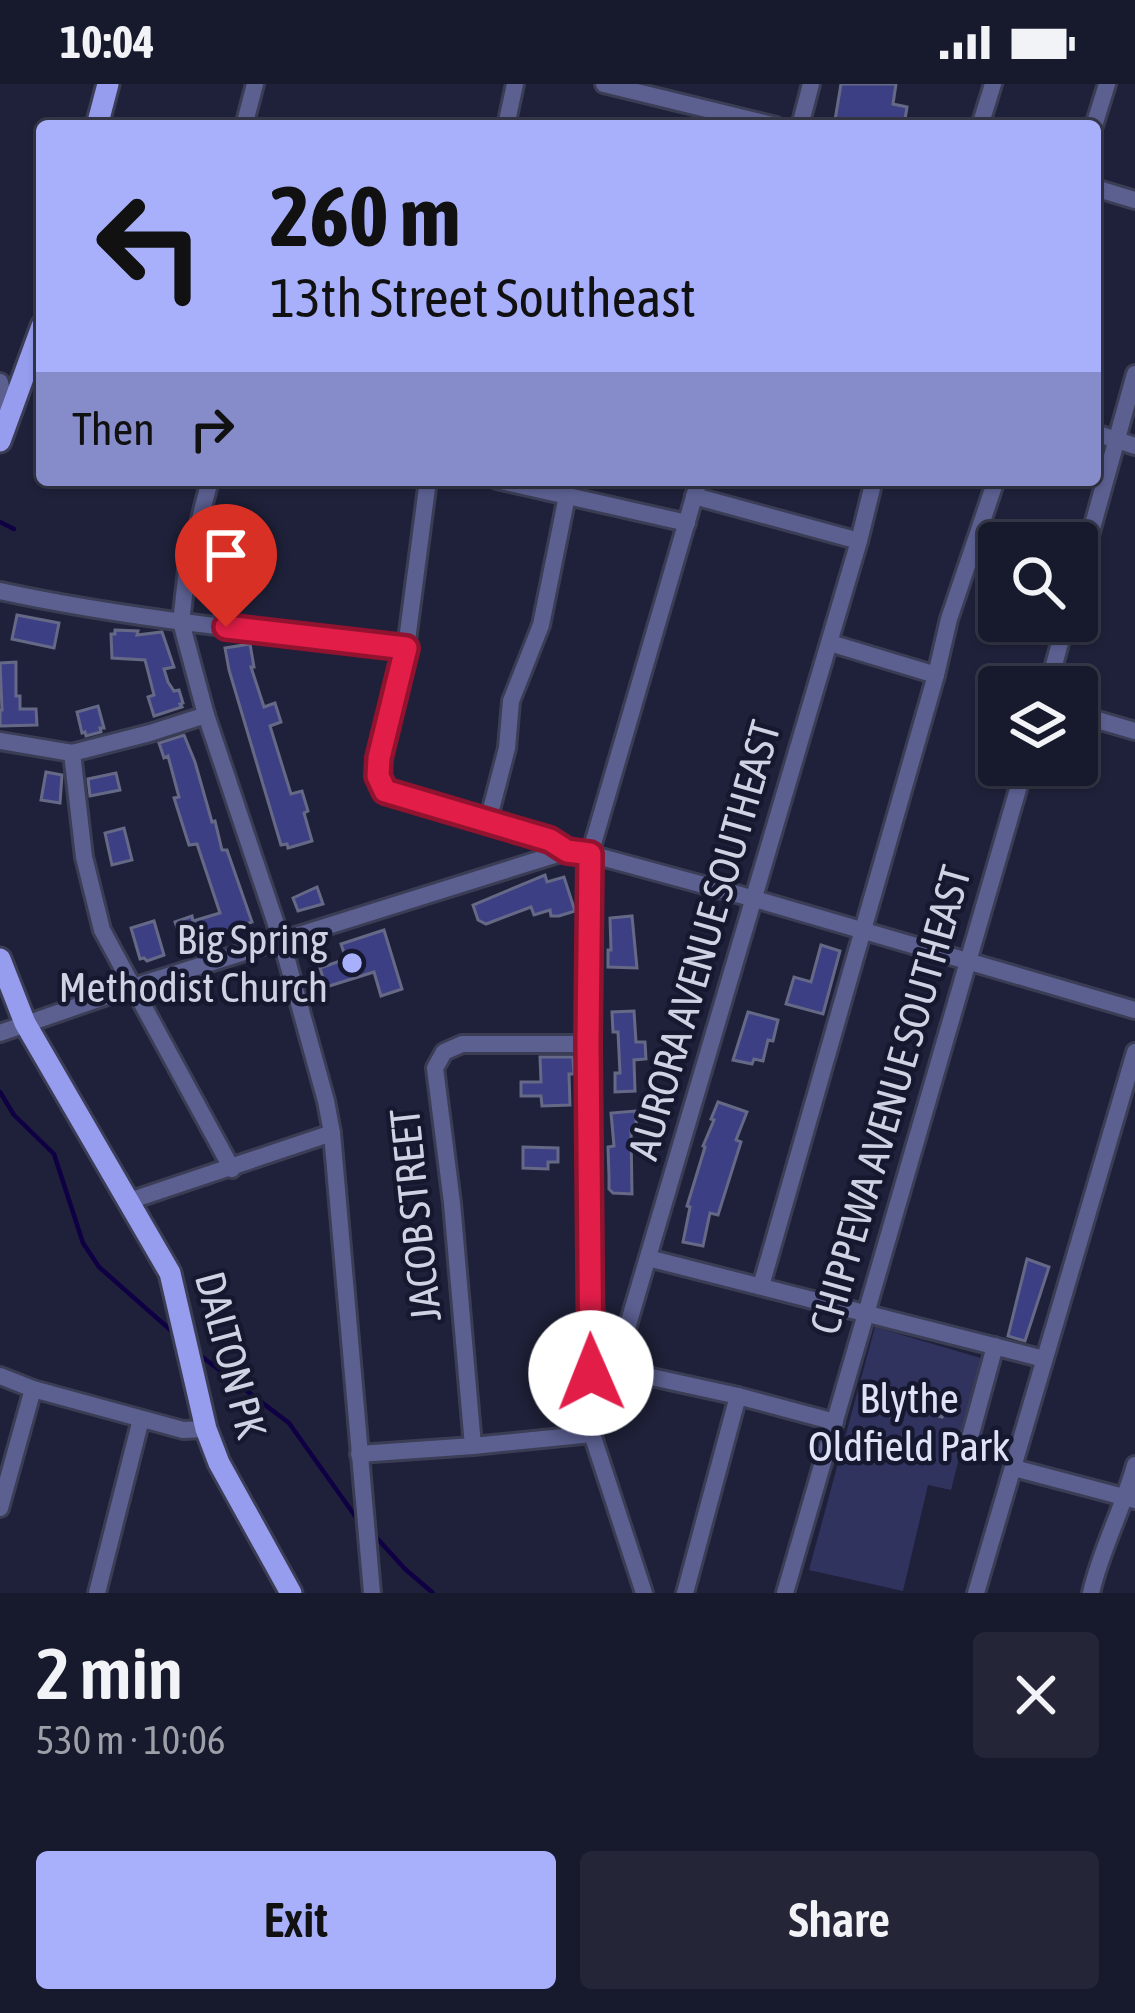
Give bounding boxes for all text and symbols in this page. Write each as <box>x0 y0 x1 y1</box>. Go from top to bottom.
text: 10:04 <box>60 16 154 68</box>
icon: left <box>72 168 228 324</box>
text: 260 m <box>270 168 460 264</box>
text: 13th Street Southeast <box>270 267 696 328</box>
icon: right <box>179 396 245 462</box>
text: Then <box>72 403 155 455</box>
pin <box>175 504 277 627</box>
icon: arrive <box>193 522 259 588</box>
map controls <box>978 522 1098 786</box>
button: search <box>978 522 1098 642</box>
button: layers <box>978 666 1098 786</box>
street label: AURORA AVENUE SOUTHEAST <box>618 715 790 1165</box>
street label: CHIPPEWA AVENUE SOUTHEAST <box>800 860 980 1340</box>
place label: Big Spring Methodist Church <box>58 915 328 1011</box>
marker: Big Spring Methodist Church <box>339 950 365 976</box>
street label: JACOB STREET <box>380 1106 450 1324</box>
street label: DALTON PK <box>186 1266 276 1444</box>
position arrow <box>528 1310 654 1436</box>
park label: Blythe Oldfield Park <box>808 1374 1010 1470</box>
text: 2 min <box>36 1632 183 1714</box>
button: close <box>973 1632 1099 1758</box>
text: 530 m · 10:06 <box>36 1718 225 1762</box>
button: Exit <box>36 1851 556 1989</box>
button: Share <box>580 1851 1099 1989</box>

